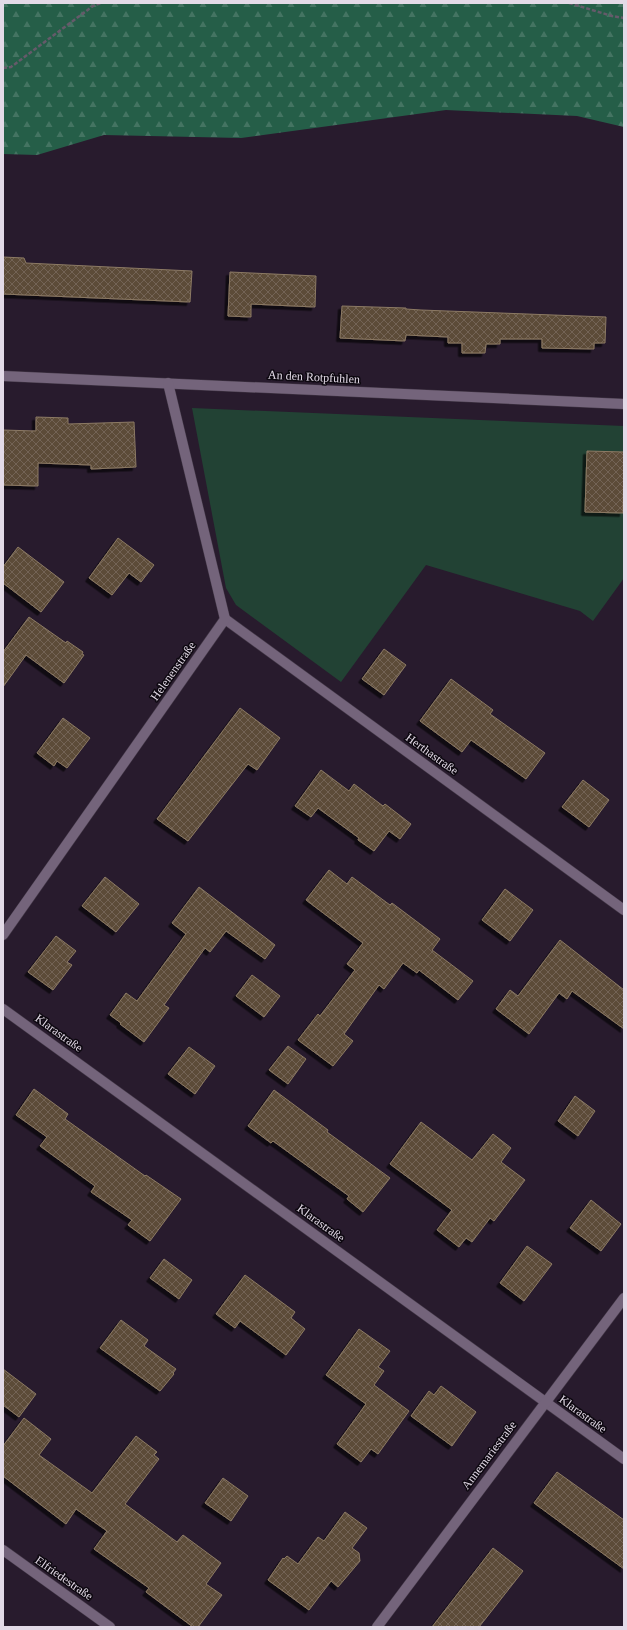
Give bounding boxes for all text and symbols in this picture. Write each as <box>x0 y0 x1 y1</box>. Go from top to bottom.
street label: An den Rotpfuhlen <box>268 368 360 386</box>
street label: Helenenstraße <box>148 639 198 703</box>
street label: Herthastraße <box>403 730 461 778</box>
street label: Klarastraße <box>33 1011 85 1055</box>
street label: Klarastraße <box>295 1201 347 1245</box>
street label: Klarastraße <box>557 1392 609 1436</box>
street label: Annemariestraße <box>459 1418 519 1492</box>
street label: Elfriedestraße <box>32 1553 96 1603</box>

